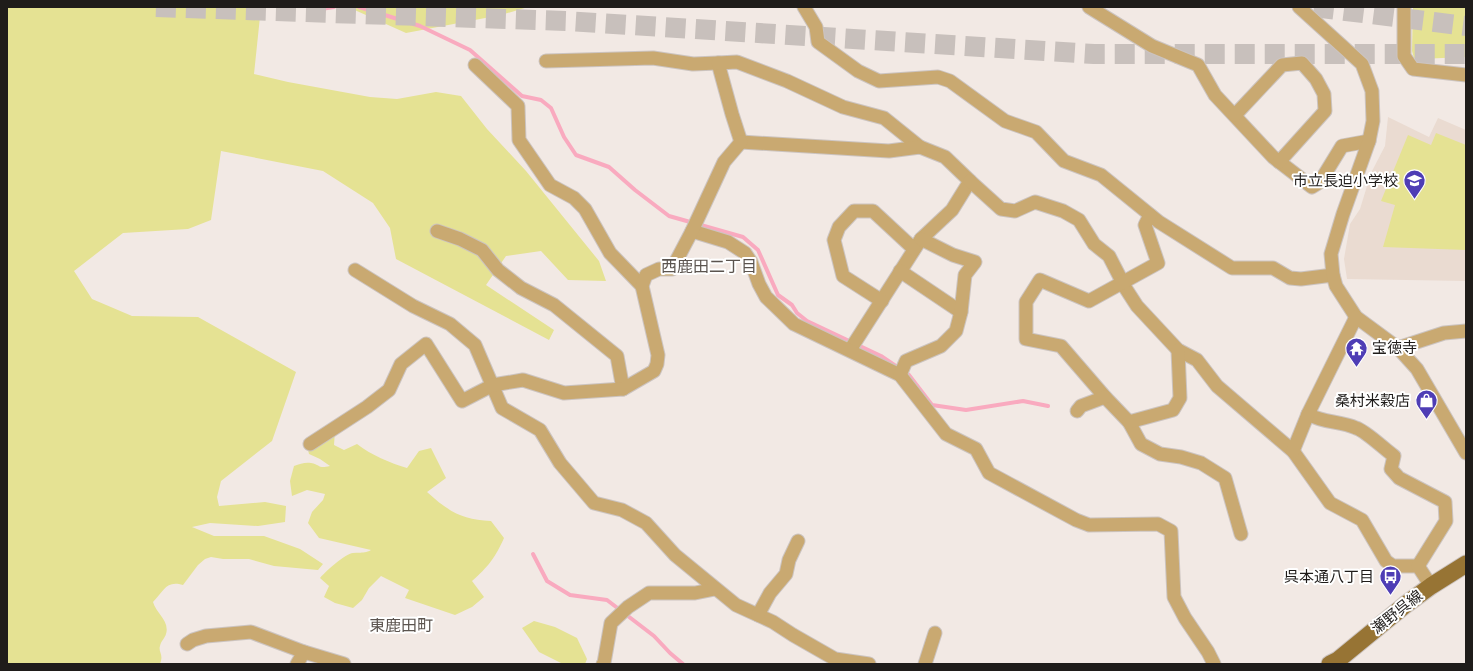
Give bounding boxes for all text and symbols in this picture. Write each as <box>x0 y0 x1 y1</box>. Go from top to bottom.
school or university icon: 市立長迫小学校 <box>1401 168 1427 201</box>
place label: 市立長迫小学校 <box>1293 172 1398 190</box>
district label: 西鹿田二丁目 <box>661 257 757 276</box>
temple icon: 宝徳寺 <box>1343 335 1369 368</box>
place label: 宝徳寺 <box>1372 339 1417 357</box>
shop icon: 桑村米穀店 <box>1413 388 1439 421</box>
place label: 桑村米穀店 <box>1335 392 1410 410</box>
bus stop icon: 呉本通八丁目 <box>1377 564 1403 597</box>
place label: 呉本通八丁目 <box>1284 568 1374 586</box>
street label: 瀬野呉線 <box>1368 586 1426 638</box>
district label: 東鹿田町 <box>369 616 433 635</box>

